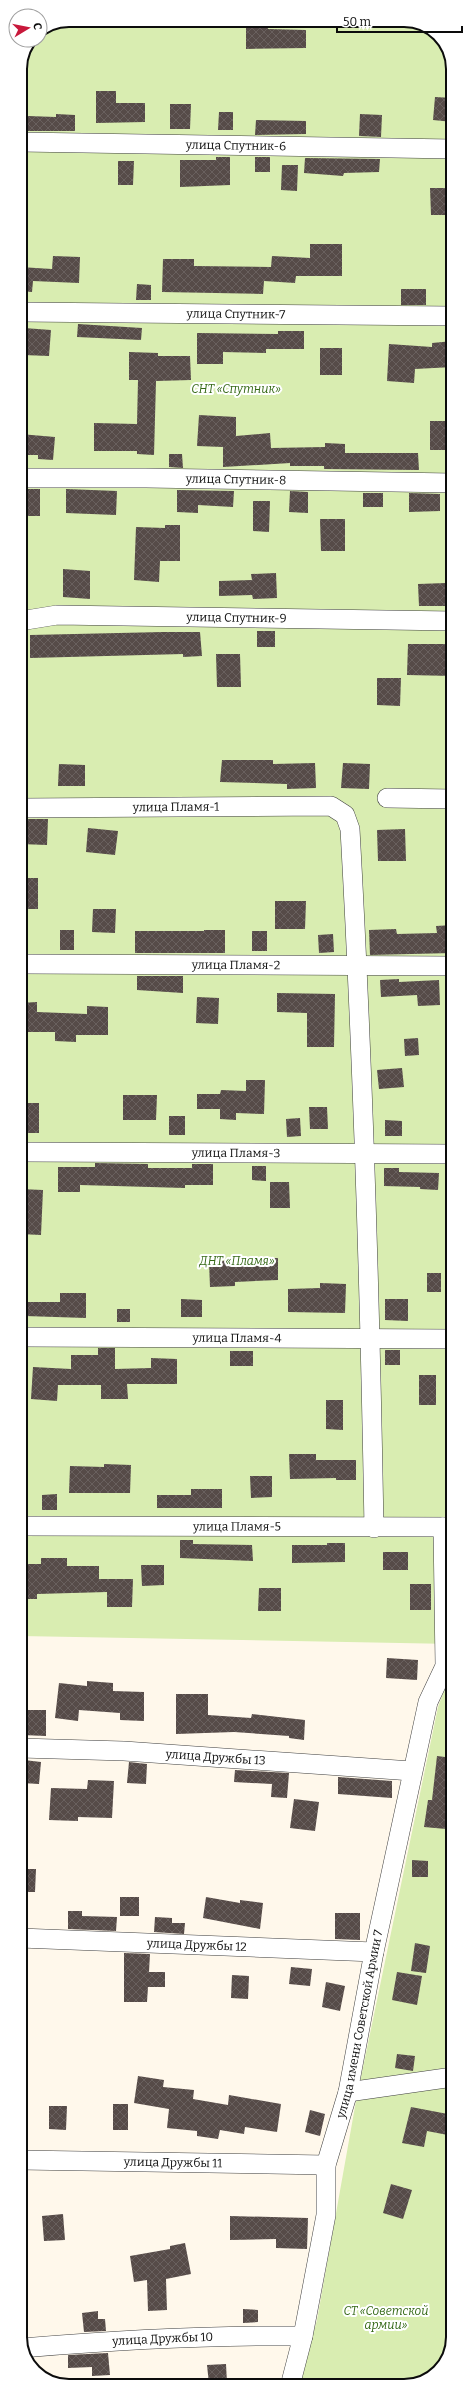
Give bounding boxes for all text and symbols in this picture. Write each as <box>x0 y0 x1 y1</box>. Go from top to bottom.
north arrow <box>8 8 48 48</box>
scale bar <box>337 8 462 34</box>
text: 50 m <box>343 15 372 29</box>
text: С <box>30 22 44 31</box>
street label: улица Спутник-6 <box>185 138 286 153</box>
street label: улица Спутник-7 <box>186 307 285 321</box>
park label: СНТ «Спутник» <box>191 382 281 396</box>
street label: улица Спутник-8 <box>185 472 286 487</box>
street label: улица Спутник-9 <box>185 610 287 625</box>
street label: улица Пламя-1 <box>132 800 219 814</box>
street label: улица Пламя-2 <box>191 958 280 972</box>
street label: улица Пламя-3 <box>191 1146 281 1160</box>
park label: ДНТ «Пламя» <box>198 1254 275 1268</box>
street label: улица Пламя-4 <box>191 1331 282 1345</box>
street label: улица Пламя-5 <box>192 1519 281 1534</box>
street label: улица Дружбы 13 <box>164 1747 266 1768</box>
street label: улица имени Советской Армии 7 <box>333 1929 386 2121</box>
street label: улица Дружбы 12 <box>146 1936 247 1954</box>
street label: улица Дружбы 11 <box>123 2155 222 2170</box>
park label: СТ «Советской армии» <box>343 2304 429 2332</box>
street label: улица Дружбы 10 <box>111 2330 213 2348</box>

